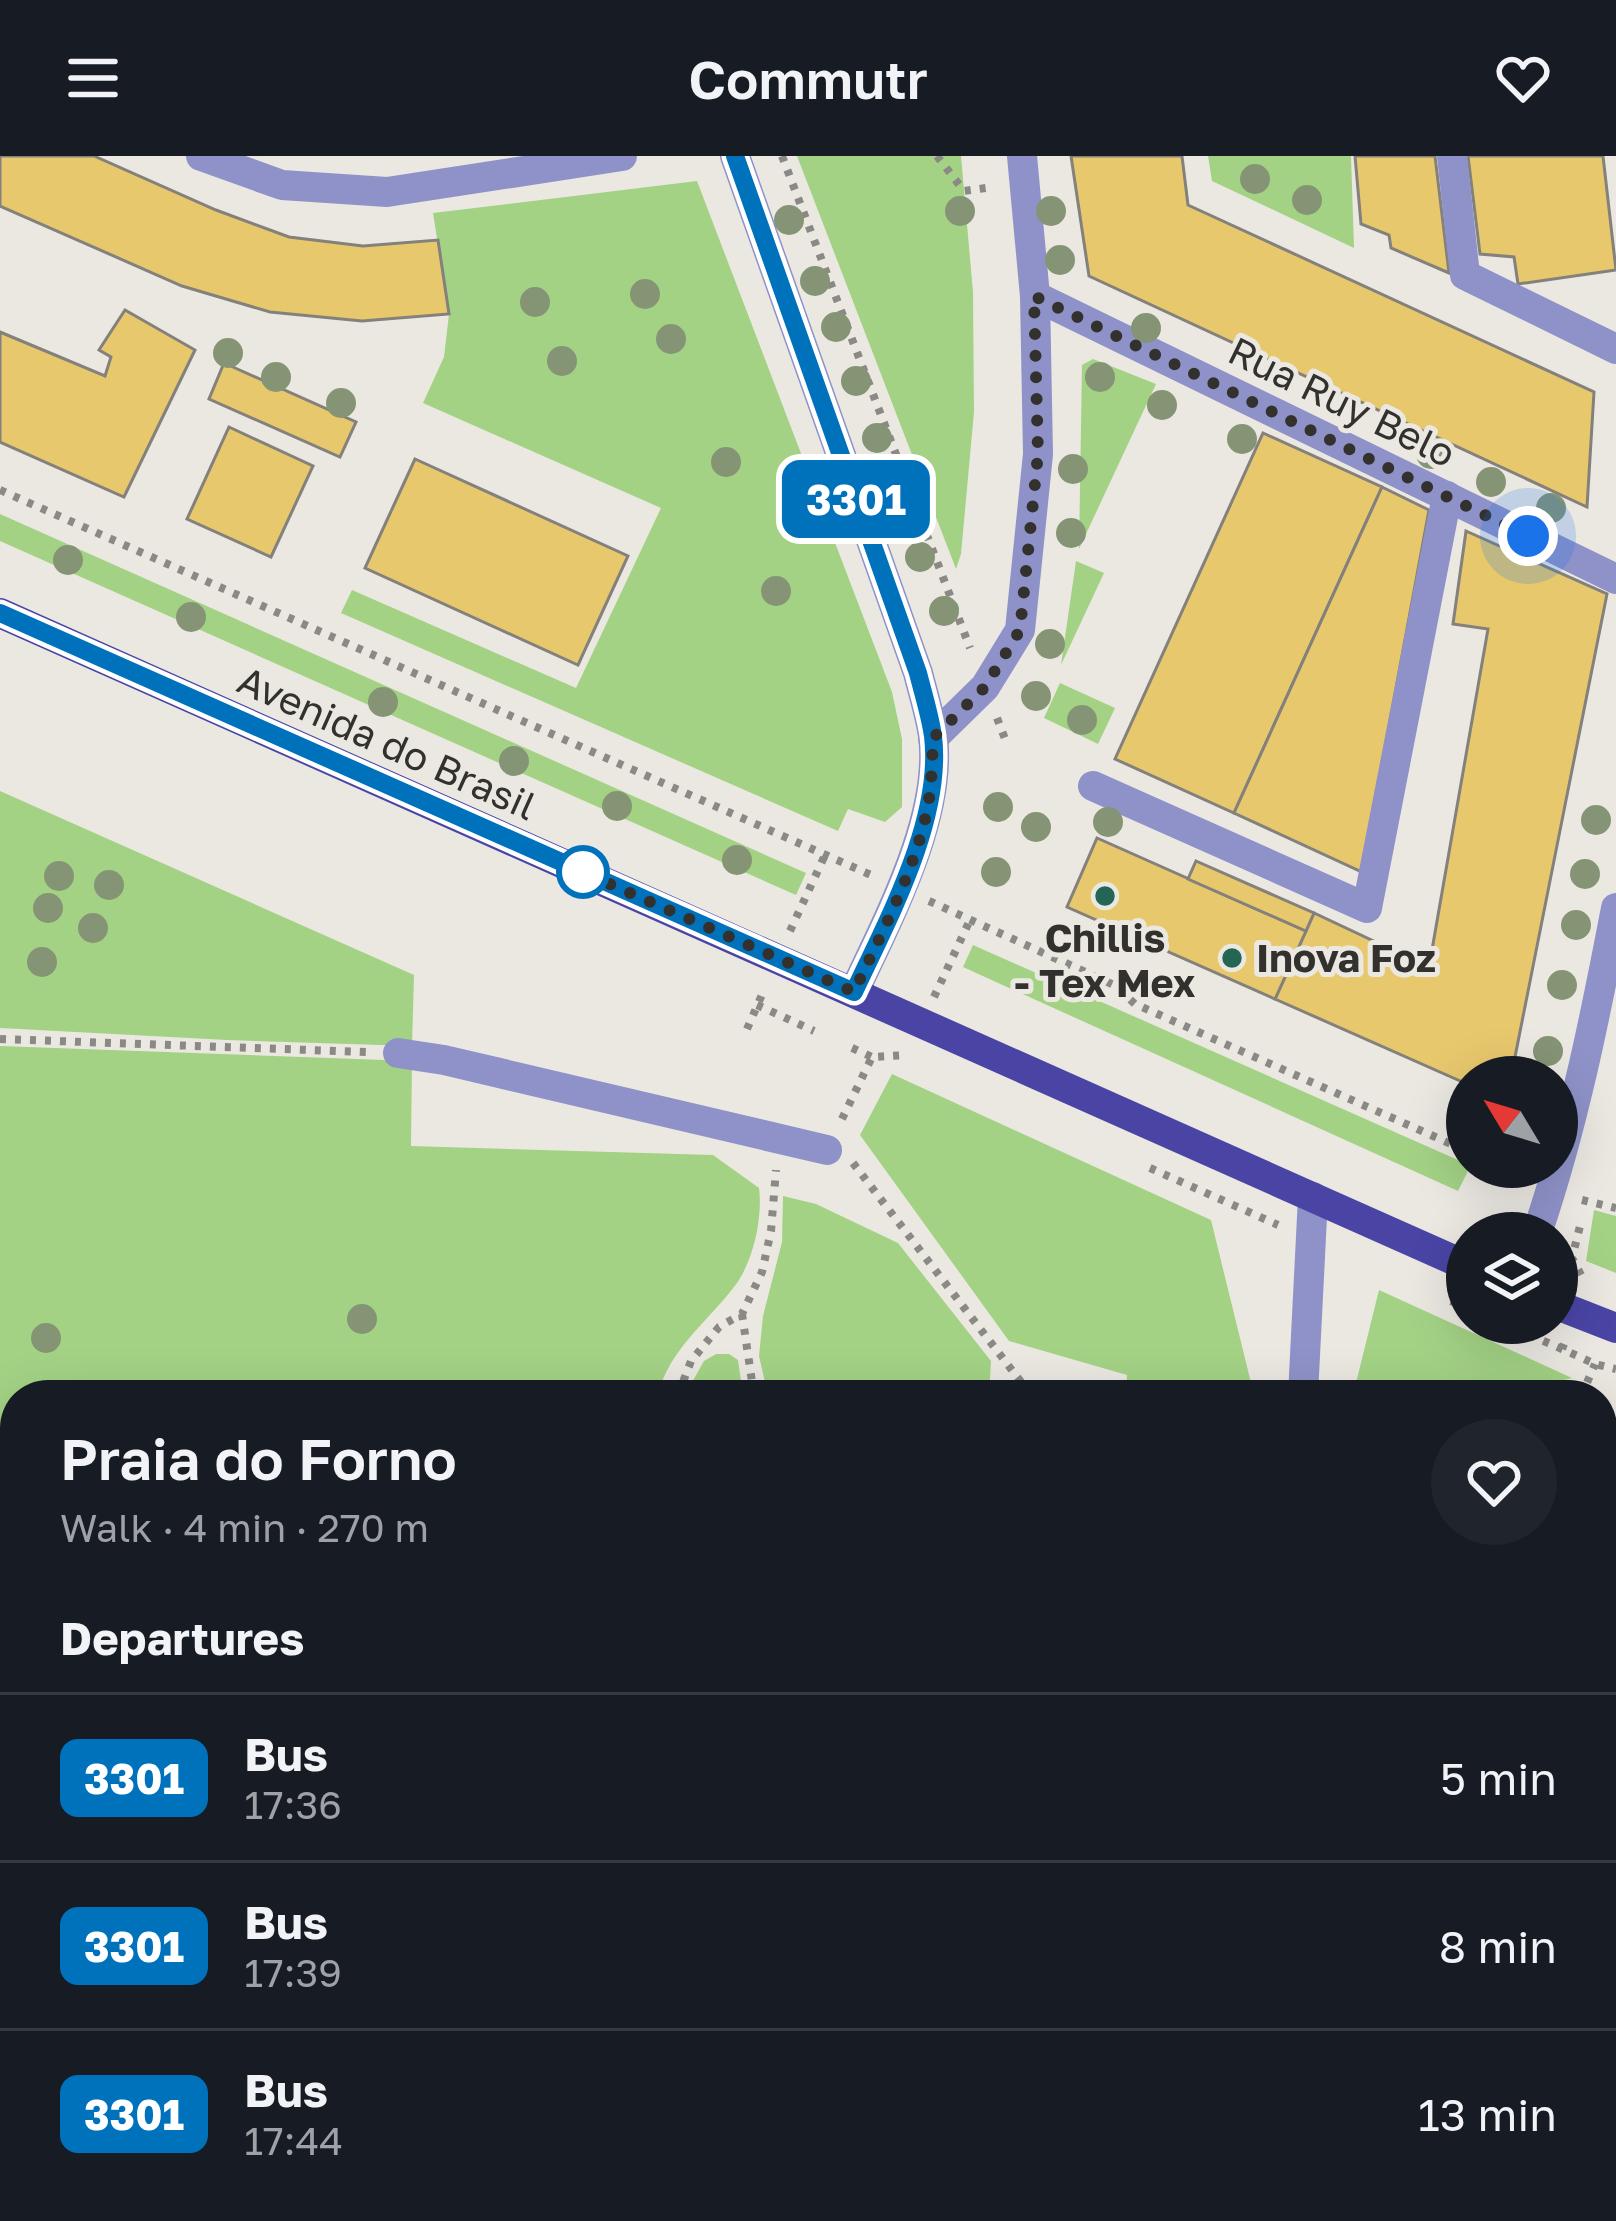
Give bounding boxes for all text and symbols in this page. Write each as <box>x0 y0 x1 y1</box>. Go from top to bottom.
icon: menu <box>60 45 126 111</box>
icon: heart <box>1490 45 1556 111</box>
text: Commutr <box>688 46 928 111</box>
street label: Rua Ruy Belo <box>1221 326 1463 477</box>
line badge: 3301 <box>772 460 940 538</box>
text: 3301 <box>806 474 906 524</box>
your location <box>1498 506 1558 566</box>
street label: Avenida do Brasil <box>231 656 544 829</box>
unlabelled marker <box>558 847 608 897</box>
marker: Chillis - Tex Mex <box>1092 883 1118 909</box>
place label: Chillis - Tex Mex <box>1015 914 1196 1006</box>
place label: Inova Foz <box>1256 934 1436 981</box>
marker: Inova Foz <box>1219 945 1245 971</box>
north arrow <box>1446 1056 1578 1188</box>
map controls <box>1446 1056 1578 1344</box>
button: layers <box>1446 1212 1578 1344</box>
button: heart <box>1431 1419 1557 1545</box>
text: Praia do Forno <box>60 1424 457 1493</box>
text: Walk · 4 min · 270 m <box>60 1504 429 1551</box>
text: Departures <box>60 1611 304 1665</box>
text: Bus <box>244 1727 328 1781</box>
text: 5 min <box>1440 1751 1557 1805</box>
text: 3301 <box>84 1753 184 1803</box>
text: 17:36 <box>244 1781 342 1828</box>
text: Bus <box>244 1895 328 1949</box>
text: 8 min <box>1439 1919 1557 1973</box>
text: 3301 <box>84 1921 184 1971</box>
text: 17:39 <box>244 1949 342 1996</box>
text: Bus <box>244 2063 328 2117</box>
text: 13 min <box>1418 2087 1557 2141</box>
text: 3301 <box>84 2089 184 2139</box>
text: 17:44 <box>244 2117 343 2164</box>

